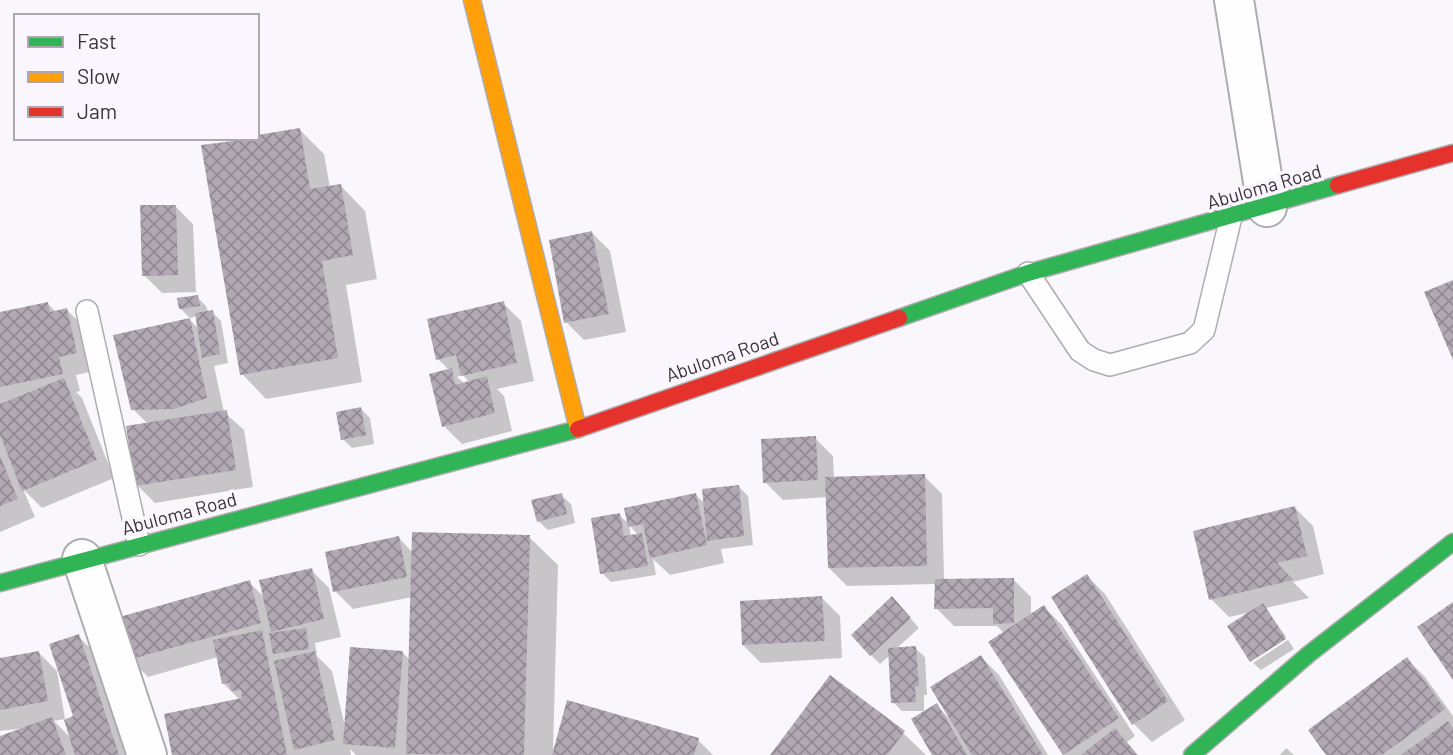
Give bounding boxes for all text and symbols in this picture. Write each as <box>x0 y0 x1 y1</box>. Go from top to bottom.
legend <box>14 14 259 140</box>
text: Fast <box>77 28 117 53</box>
text: Slow <box>77 63 120 88</box>
text: Jam <box>77 98 117 123</box>
street label: Abuloma Road <box>1204 159 1324 213</box>
street label: Abuloma Road <box>662 326 782 386</box>
street label: Abuloma Road <box>119 487 239 539</box>

